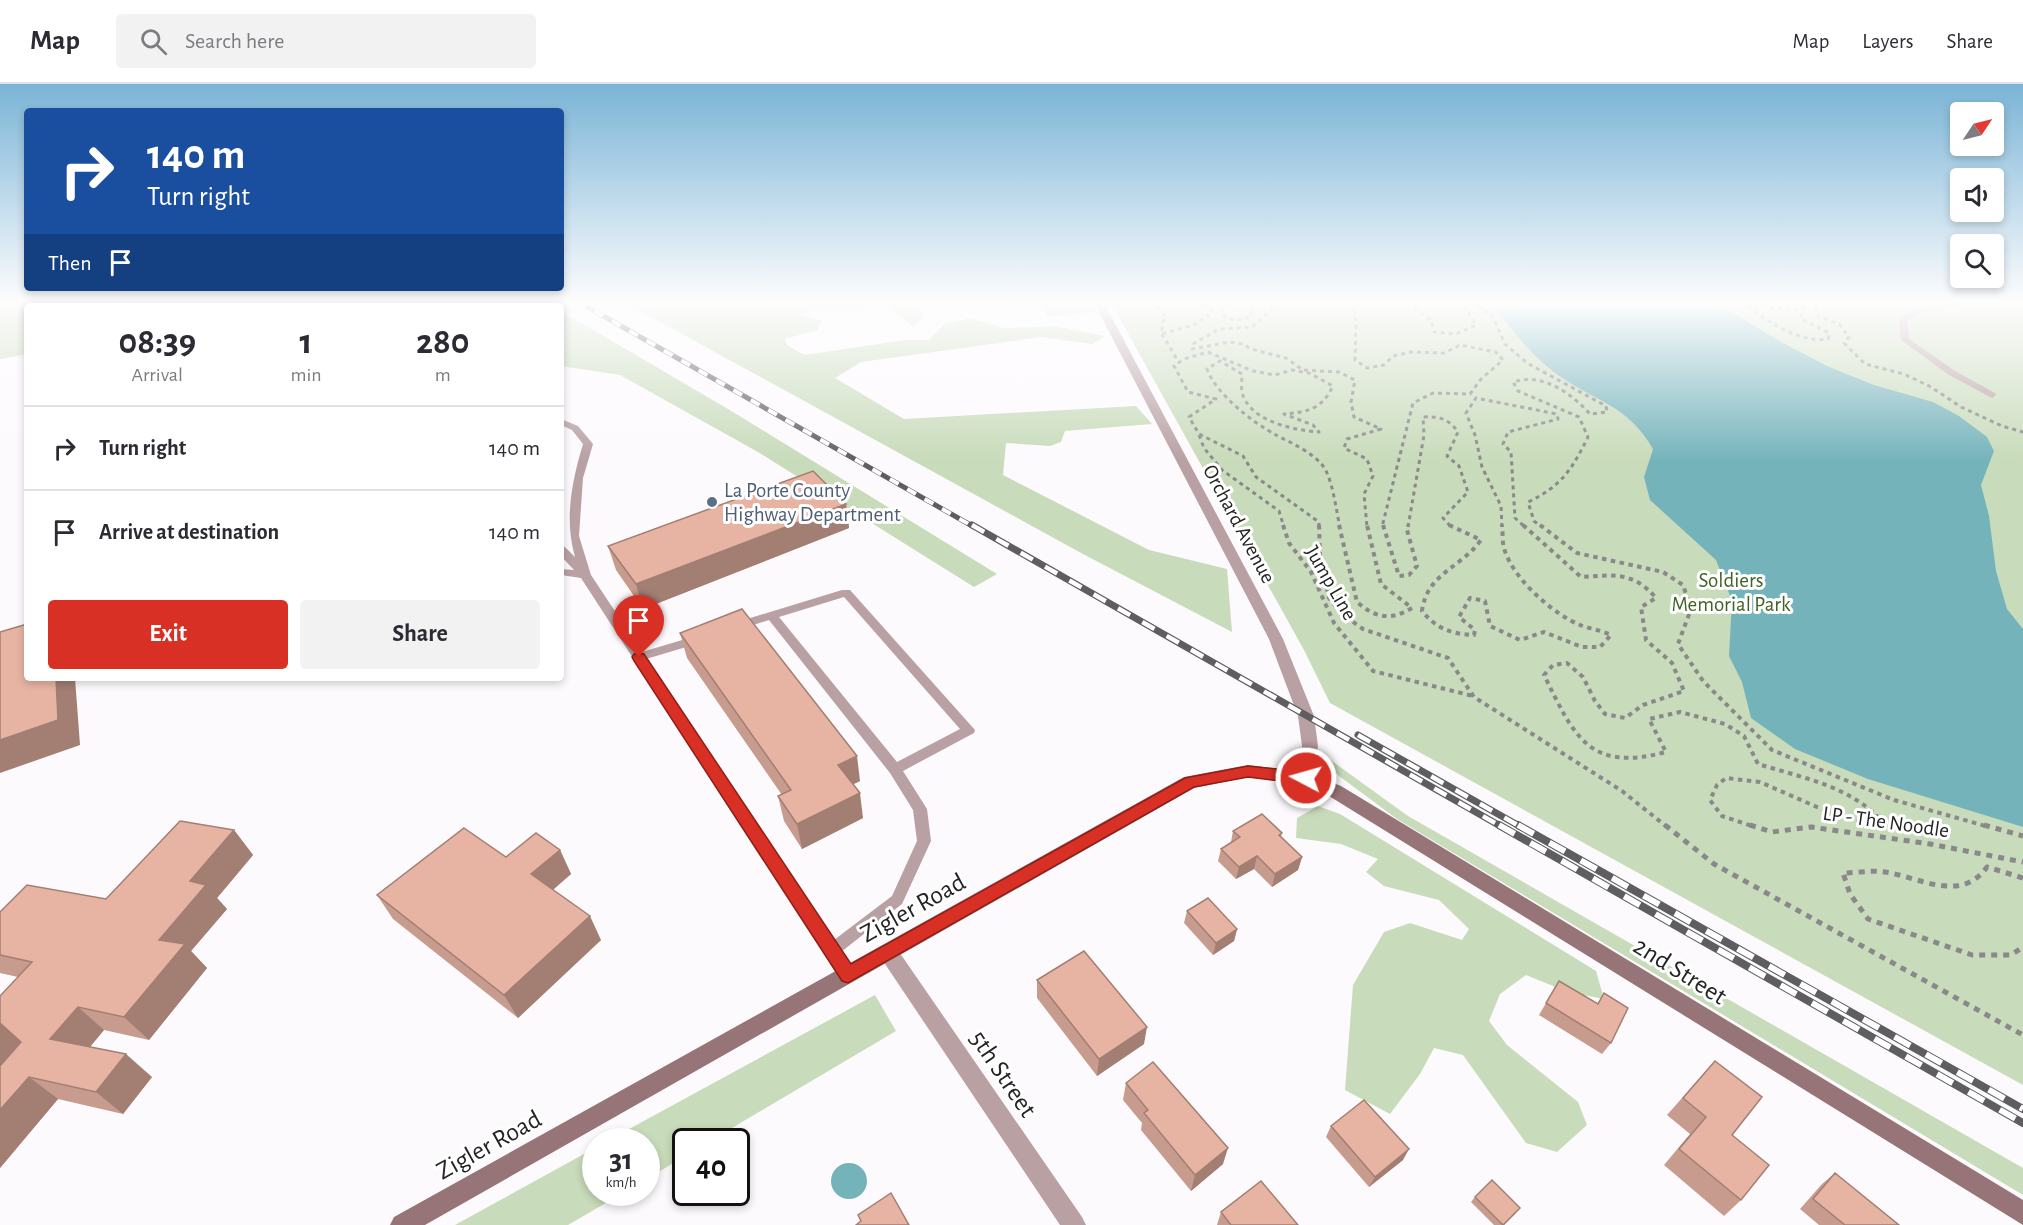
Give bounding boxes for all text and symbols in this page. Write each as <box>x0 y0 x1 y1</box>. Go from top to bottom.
search box <box>116 14 536 68</box>
icon: search <box>137 25 170 58</box>
text: Map <box>30 27 80 55</box>
text: Search here <box>185 30 284 52</box>
text: Map <box>1793 31 1829 52</box>
text: Layers <box>1862 31 1913 52</box>
text: Share <box>1946 31 1993 52</box>
north arrow <box>1950 102 2004 156</box>
map controls <box>1950 102 2004 288</box>
icon: right <box>48 132 126 210</box>
text: 140 m <box>147 134 245 176</box>
button: sound <box>1950 168 2004 222</box>
text: Turn right <box>147 183 250 210</box>
button: search <box>1950 234 2004 288</box>
icon: arrive <box>104 246 137 279</box>
text: Then <box>48 252 92 274</box>
text: 08:39 <box>118 324 196 360</box>
text: 1 <box>300 324 313 360</box>
text: 280 <box>416 324 470 360</box>
text: Arrival <box>132 365 183 385</box>
text: min <box>291 365 322 385</box>
text: m <box>435 365 451 385</box>
icon: right <box>48 432 81 465</box>
text: Turn right <box>99 437 186 459</box>
text: 140 m <box>489 437 540 459</box>
street label: Orchard Avenue <box>1199 461 1279 587</box>
place label: La Porte County Highway Department <box>724 480 901 525</box>
marker: La Porte County Highway Department <box>705 495 719 509</box>
icon: arrive <box>48 516 81 549</box>
text: Arrive at destination <box>99 521 279 543</box>
text: 140 m <box>489 521 540 543</box>
street label: Jump Line <box>1301 542 1361 624</box>
park label: Soldiers Memorial Park <box>1671 570 1791 615</box>
pin <box>613 595 664 657</box>
button: Exit <box>48 600 288 669</box>
button: Share <box>300 600 540 669</box>
icon: arrive <box>622 604 655 637</box>
position arrow <box>1274 746 1338 810</box>
street label: LP - The Noodle <box>1821 803 1951 841</box>
street label: Zigler Road <box>856 869 970 947</box>
street label: 2nd Street <box>1629 932 1731 1010</box>
street label: 5th Street <box>965 1026 1041 1122</box>
street label: Zigler Road <box>432 1106 546 1184</box>
speed limit sign: 40 <box>672 1128 750 1206</box>
text: 31 <box>609 1145 633 1175</box>
text: km/h <box>606 1175 636 1190</box>

